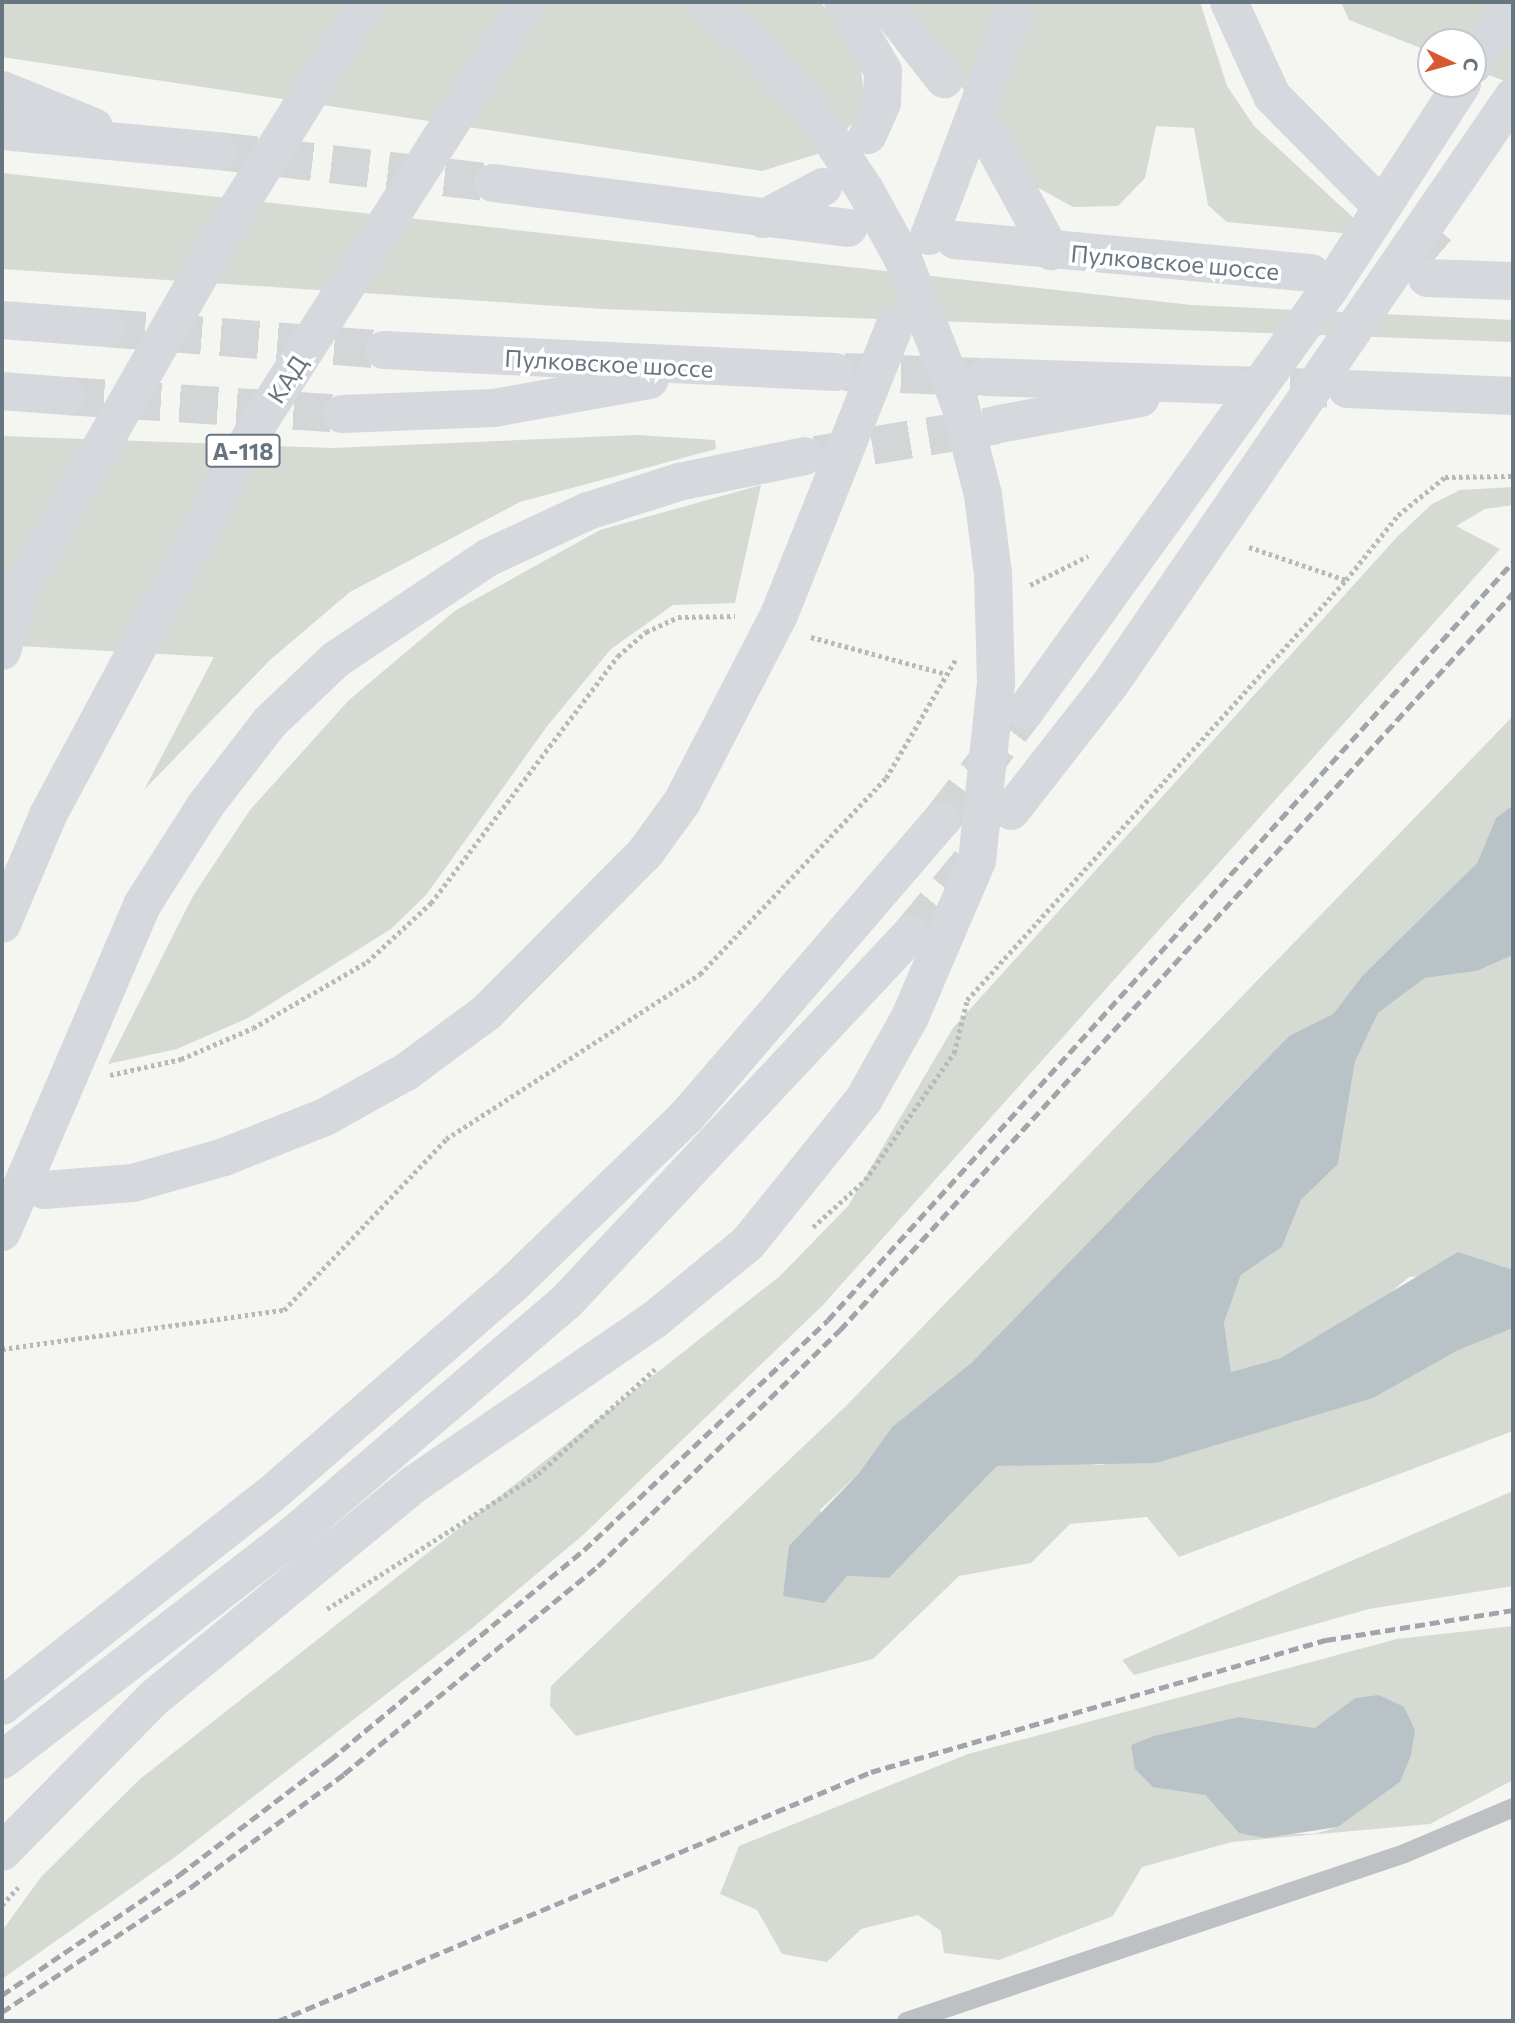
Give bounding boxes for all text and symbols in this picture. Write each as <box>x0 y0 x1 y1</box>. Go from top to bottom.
north arrow <box>1417 28 1487 98</box>
text: С <box>1459 57 1483 72</box>
street label: Пулковское шоссе <box>1070 239 1280 285</box>
street label: Пулковское шоссе <box>504 343 714 383</box>
street label: КАД <box>261 350 313 408</box>
road number: А-118 <box>204 432 282 471</box>

